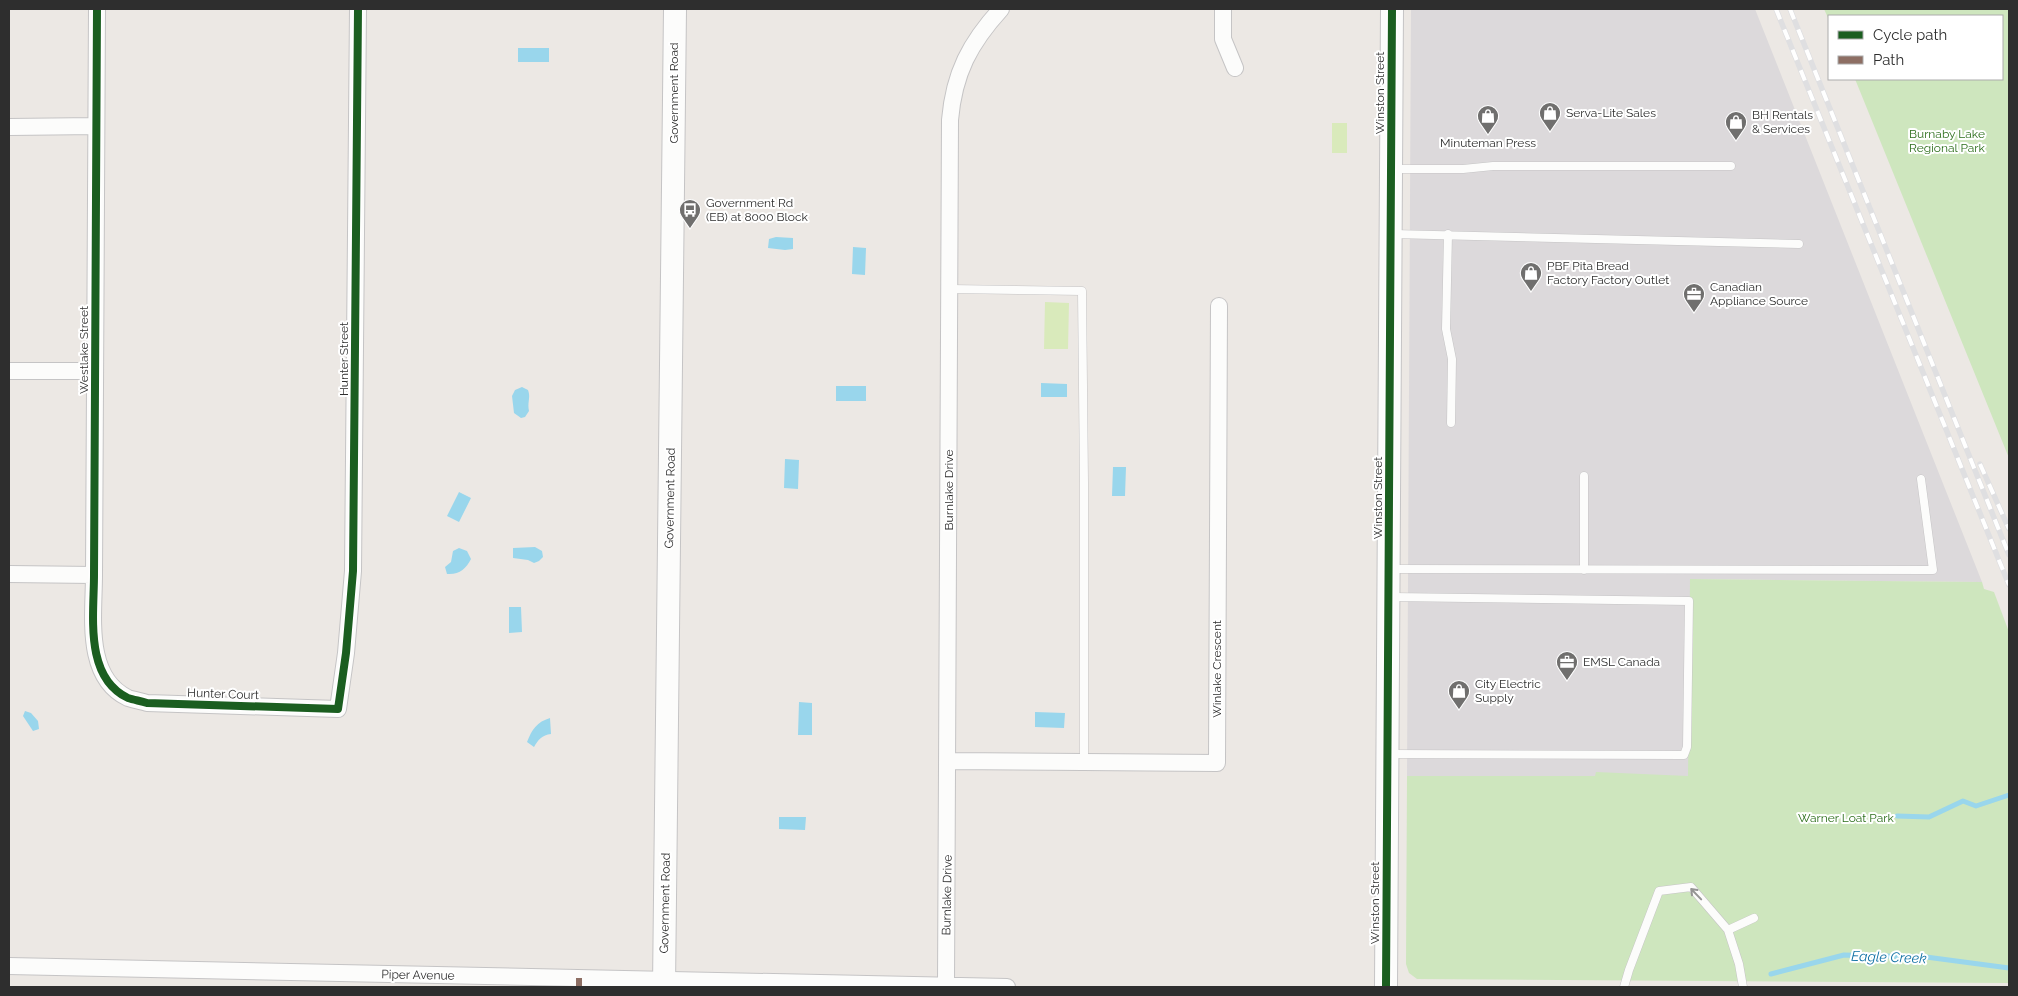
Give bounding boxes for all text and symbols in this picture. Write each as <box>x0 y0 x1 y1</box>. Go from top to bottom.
legend <box>1828 15 2003 80</box>
text: Cycle path <box>1873 26 1947 44</box>
street label: Government Road <box>667 43 681 143</box>
text: Path <box>1873 51 1904 69</box>
street label: Winston Street <box>1373 52 1387 134</box>
shop icon: Serva-Lite Sales <box>1538 101 1562 132</box>
shop icon: Minuteman Press <box>1476 104 1500 135</box>
place label: Serva-Lite Sales <box>1566 106 1656 120</box>
place label: BH Rentals & Services <box>1752 108 1813 136</box>
shop icon: BH Rentals & Services <box>1724 110 1748 141</box>
park label: Burnaby Lake Regional Park <box>1909 127 1986 155</box>
place label: Minuteman Press <box>1440 136 1536 150</box>
place label: Government Rd (EB) at 8000 Block <box>706 196 809 224</box>
bus stop icon: Government Rd (EB) at 8000 Block <box>678 198 702 229</box>
place label: PBF Pita Bread Factory Factory Outlet <box>1547 259 1669 287</box>
shop icon: PBF Pita Bread Factory Factory Outlet <box>1519 261 1543 292</box>
place label: Canadian Appliance Source <box>1710 280 1808 308</box>
office icon: Canadian Appliance Source <box>1682 282 1706 313</box>
street label: Westlake Street <box>77 306 91 394</box>
street label: Hunter Street <box>337 322 351 396</box>
street label: Government Road <box>662 447 678 549</box>
street label: Burnlake Drive <box>942 450 956 530</box>
street label: Winston Street <box>1371 457 1385 539</box>
street label: Winlake Crescent <box>1210 620 1224 718</box>
office icon: EMSL Canada <box>1555 650 1579 681</box>
place label: EMSL Canada <box>1583 655 1660 669</box>
place label: City Electric Supply <box>1475 677 1541 705</box>
shop icon: City Electric Supply <box>1447 679 1471 710</box>
street label: Hunter Court <box>187 686 259 702</box>
park label: Warner Loat Park <box>1798 811 1895 825</box>
street label: Government Road <box>657 852 673 954</box>
street label: Burnlake Drive <box>939 854 955 936</box>
street label: Winston Street <box>1368 862 1382 944</box>
one-way arrow <box>1690 888 1702 900</box>
water label: Eagle Creek <box>1851 948 1927 966</box>
street label: Piper Avenue <box>381 967 455 983</box>

